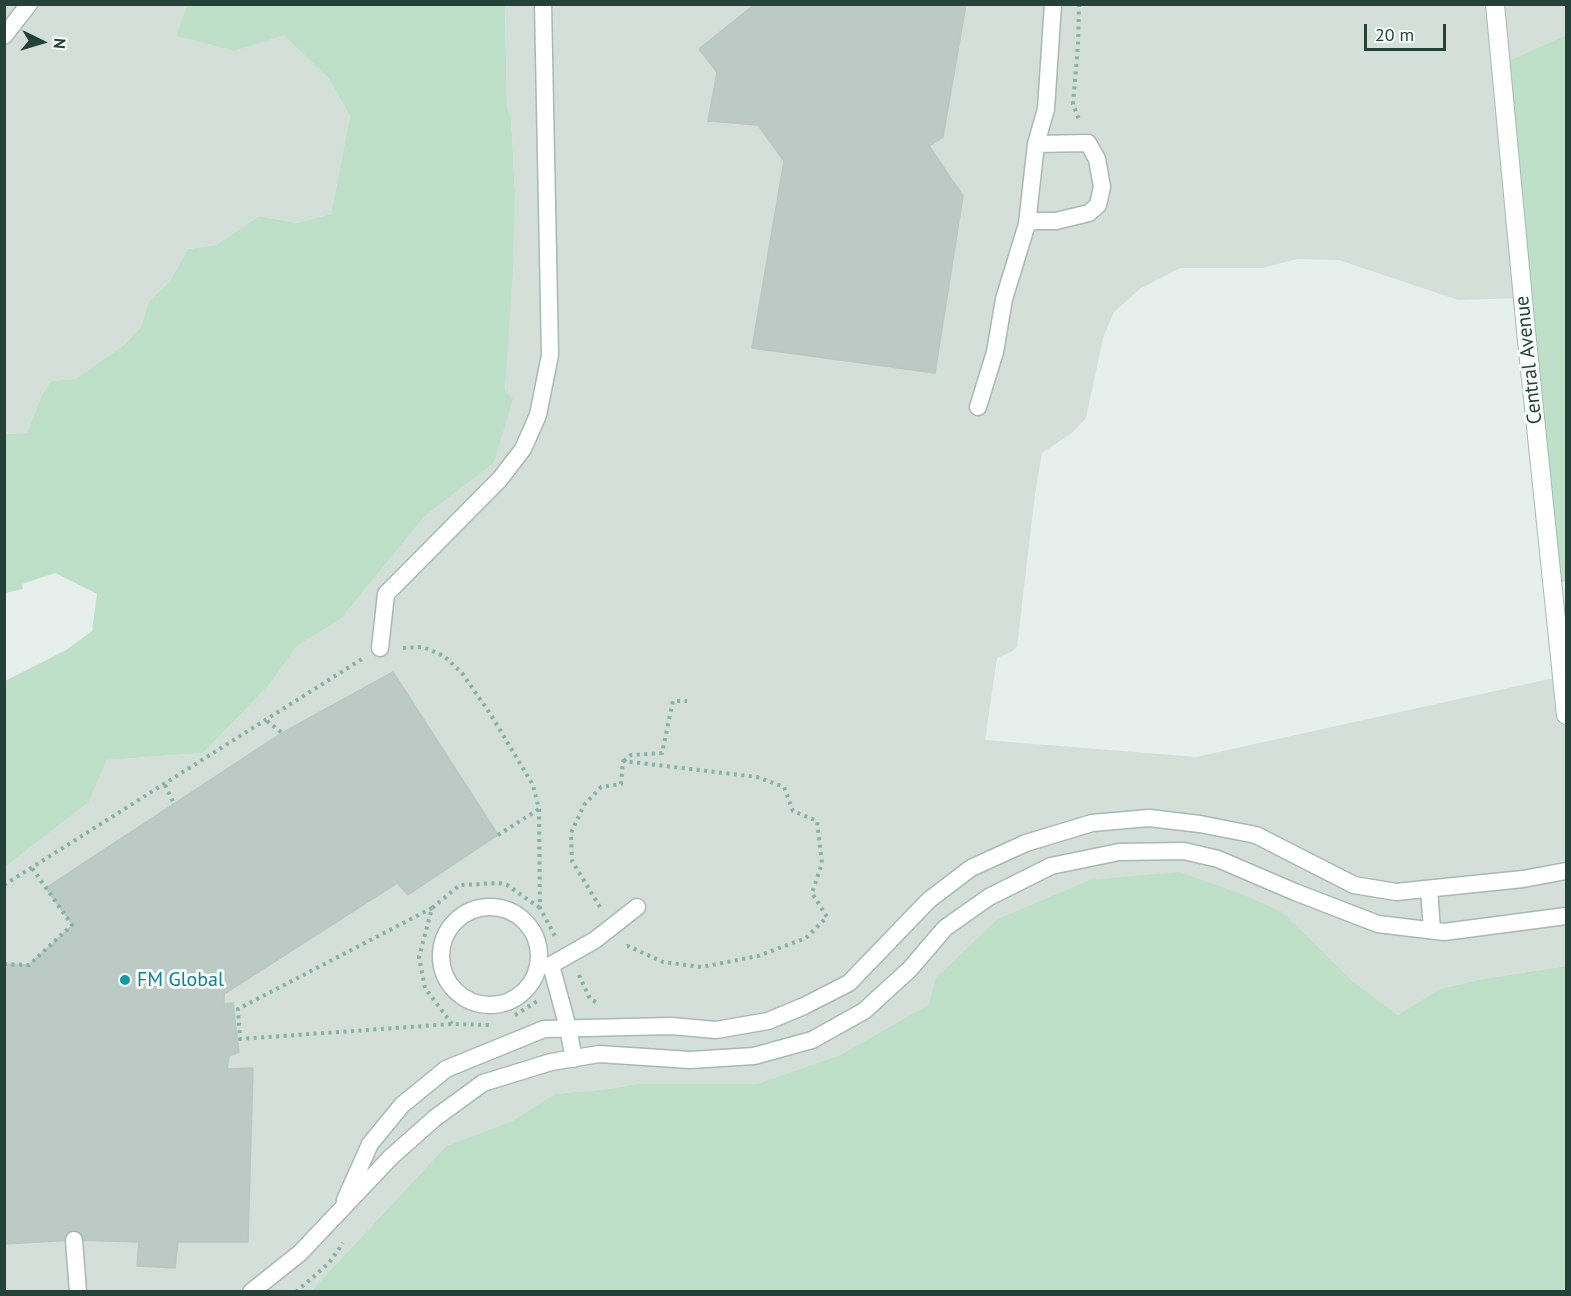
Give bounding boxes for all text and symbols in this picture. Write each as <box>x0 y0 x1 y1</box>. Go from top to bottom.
north arrow <box>12 12 72 72</box>
scale bar <box>1367 12 1450 50</box>
text: 20 m <box>1375 23 1414 46</box>
text: N <box>50 37 70 50</box>
street label: Central Avenue <box>1510 295 1548 425</box>
place label: FM Global <box>137 968 224 992</box>
marker: FM Global <box>118 973 132 987</box>

